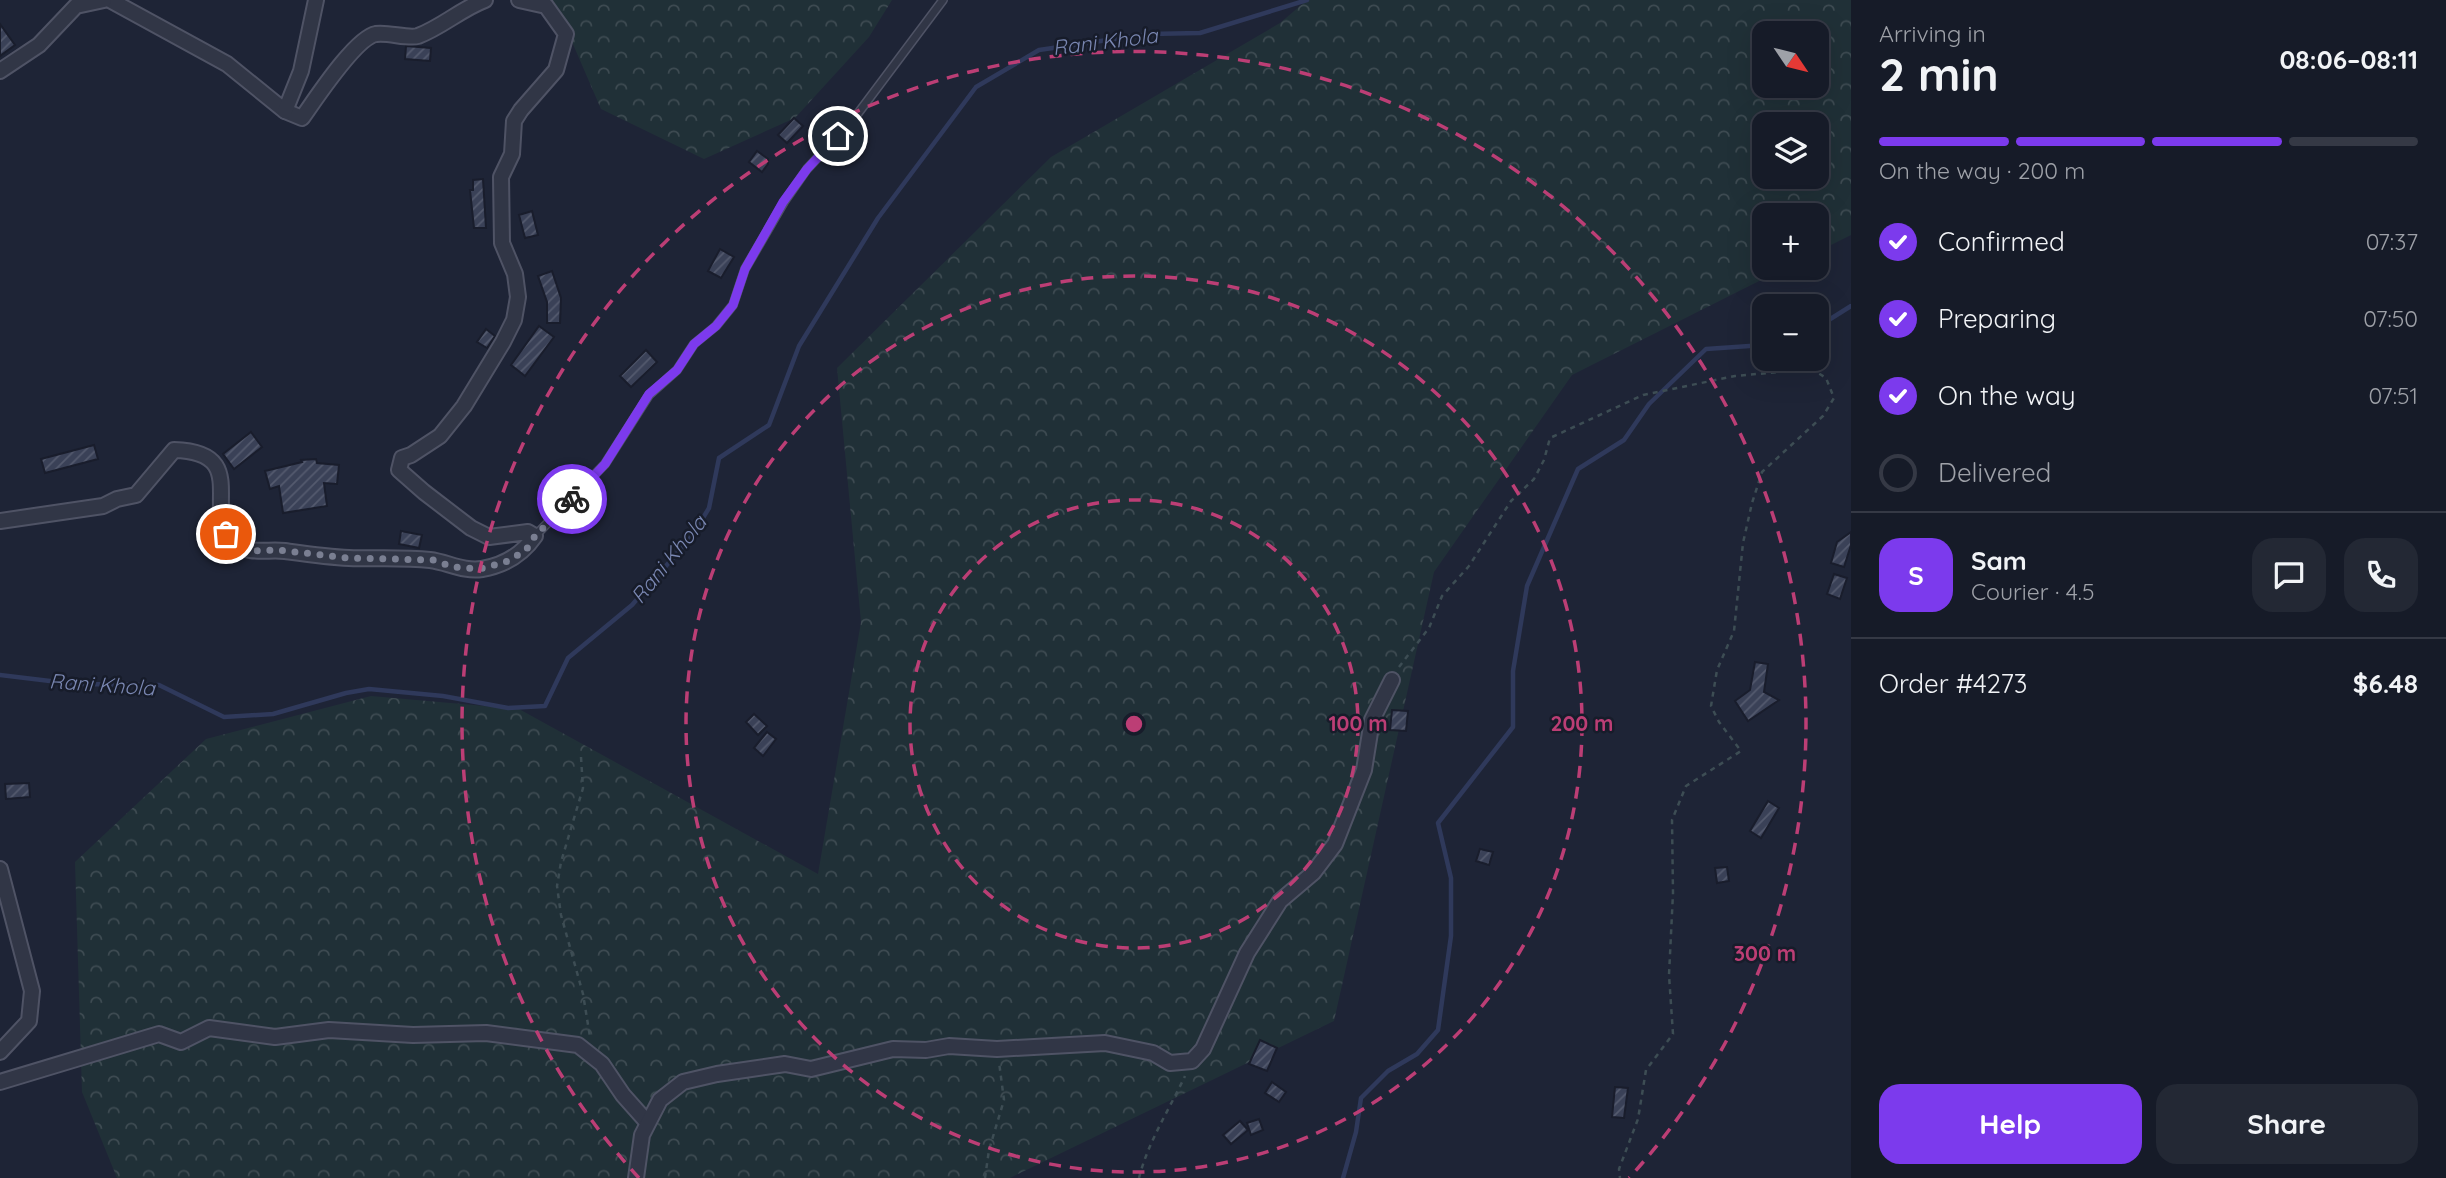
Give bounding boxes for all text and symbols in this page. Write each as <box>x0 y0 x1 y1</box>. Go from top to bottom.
text: Arriving in <box>1879 19 1986 48</box>
north arrow <box>1752 21 1829 98</box>
map controls <box>1752 21 1829 371</box>
water label: Rani Khola <box>1051 22 1160 60</box>
text: 08:06–08:11 <box>2279 43 2418 76</box>
text: 2 min <box>1879 45 1999 103</box>
pin <box>808 106 868 166</box>
button: layers <box>1752 112 1829 189</box>
icon: home <box>819 117 857 155</box>
text: On the way · 200 m <box>1879 156 2085 185</box>
button: + <box>1752 203 1829 280</box>
icon: check <box>1879 223 1917 261</box>
text: Confirmed <box>1938 225 2065 258</box>
text: 07:37 <box>2366 227 2418 256</box>
button: − <box>1752 294 1829 371</box>
icon: check <box>1879 300 1917 338</box>
text: Preparing <box>1938 302 2056 335</box>
text: 07:50 <box>2363 304 2418 333</box>
icon: check <box>1879 377 1917 415</box>
text: On the way <box>1938 379 2076 412</box>
text: 07:51 <box>2368 381 2418 410</box>
text: Delivered <box>1938 456 2051 489</box>
courier <box>537 464 607 534</box>
icon: bike <box>553 480 591 518</box>
pin <box>196 504 256 564</box>
water label: Rani Khola <box>625 509 712 608</box>
icon: bag <box>207 515 245 553</box>
button: chat <box>2252 538 2326 612</box>
button: phone <box>2344 538 2418 612</box>
text: Sam <box>1971 544 2027 577</box>
text: S <box>1908 559 1924 592</box>
text: Courier · 4.5 <box>1971 577 2095 606</box>
water label: Rani Khola <box>48 667 157 701</box>
text: Order #4273 <box>1879 667 2028 700</box>
text: $6.48 <box>2353 667 2418 700</box>
text: 100 m <box>1328 710 1388 736</box>
text: 200 m <box>1551 710 1613 736</box>
centre of rings <box>1122 712 1146 736</box>
text: 300 m <box>1734 940 1796 966</box>
button: Help <box>1879 1084 2142 1164</box>
button: Share <box>2156 1084 2418 1164</box>

